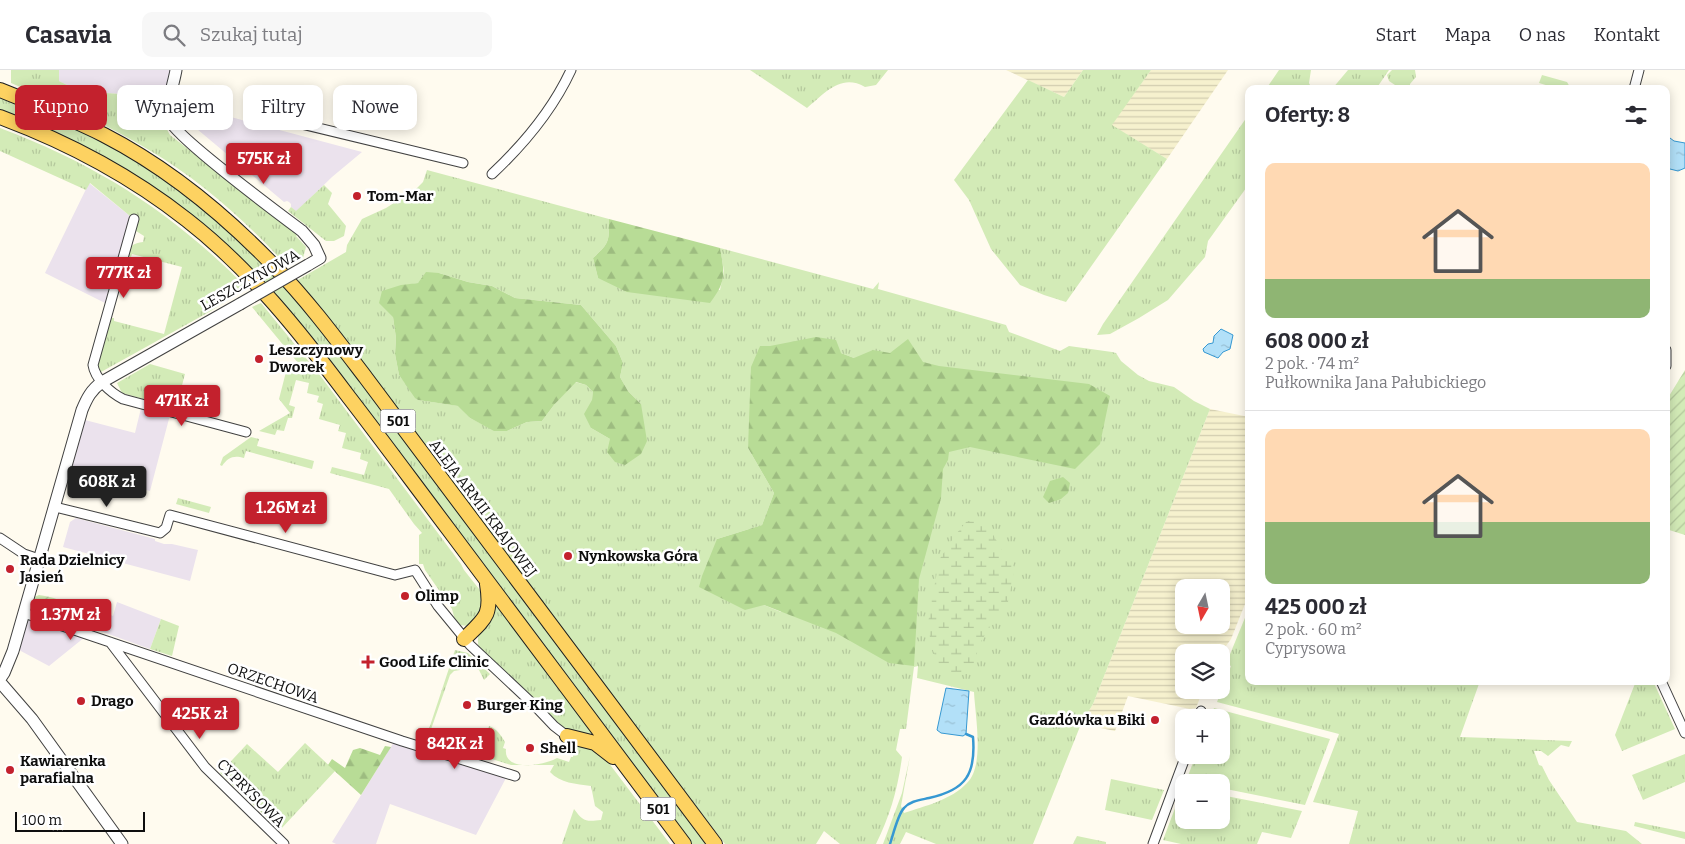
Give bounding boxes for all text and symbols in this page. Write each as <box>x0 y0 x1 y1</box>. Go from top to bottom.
search box <box>142 12 492 57</box>
text: Casavia <box>25 21 112 49</box>
icon: search <box>160 21 188 49</box>
text: Szukaj tutaj <box>200 23 303 46</box>
text: Start <box>1375 24 1417 46</box>
text: Mapa <box>1445 24 1491 46</box>
text: O nas <box>1519 24 1566 46</box>
text: Kontakt <box>1594 24 1660 46</box>
chip: Kupno <box>15 85 107 130</box>
chip: Wynajem <box>117 85 233 130</box>
chip: Filtry <box>243 85 323 130</box>
chip: Nowe <box>333 85 417 130</box>
icon: filters <box>1622 101 1650 129</box>
text: Oferty: 8 <box>1265 102 1350 128</box>
pin: 575K zł <box>218 142 310 185</box>
text: 575K zł <box>237 149 291 168</box>
place label: Tom-Mar <box>367 187 434 205</box>
marker: Tom-Mar <box>351 190 363 202</box>
icon: home <box>1413 196 1503 286</box>
street label: LESZCZYNOWA <box>198 245 303 315</box>
pin: 777K zł <box>78 256 170 299</box>
text: 777K zł <box>97 263 151 282</box>
text: 608 000 zł <box>1265 328 1369 354</box>
place label: Leszczynowy Dworek <box>269 341 364 376</box>
marker: Leszczynowy Dworek <box>253 353 265 365</box>
text: 2 pok. · 74 m² <box>1265 354 1359 373</box>
text: Pułkownika Jana Pałubickiego <box>1265 373 1486 392</box>
pin: 471K zł <box>136 384 228 427</box>
text: 471K zł <box>155 391 209 410</box>
road number: 501 <box>380 410 416 432</box>
street label: ALEJA ARMII KRAJOWEJ <box>425 436 541 580</box>
icon: home <box>1413 461 1503 551</box>
pin: 608K zł <box>61 466 153 508</box>
text: 608K zł <box>78 472 136 491</box>
pin: 1.26M zł <box>234 492 338 534</box>
text: 1.26M zł <box>256 498 316 517</box>
place label: Nynkowska Góra <box>578 547 698 565</box>
marker: Nynkowska Góra <box>562 550 574 562</box>
place label: Rada Dzielnicy Jasień <box>19 551 125 586</box>
marker: Rada Dzielnicy Jasień <box>4 563 16 575</box>
north arrow <box>1175 579 1230 634</box>
map controls <box>1175 579 1230 829</box>
place label: Olimp <box>415 587 459 605</box>
marker: Olimp <box>399 590 411 602</box>
text: 425 000 zł <box>1265 594 1367 620</box>
pin: 1.37M zł <box>19 598 123 641</box>
text: 1.37M zł <box>41 605 101 624</box>
text: 2 pok. · 60 m² <box>1265 620 1362 639</box>
text: Cyprysowa <box>1265 639 1346 658</box>
button: layers <box>1175 644 1230 699</box>
place label: Good Life Clinic <box>379 653 489 671</box>
marker: Good Life Clinic <box>361 655 375 669</box>
street label: ORZECHOWA <box>225 659 321 707</box>
place label: Drago <box>91 692 134 710</box>
marker: Drago <box>75 695 87 707</box>
place label: Burger King <box>477 696 563 714</box>
pin: 425K zł <box>154 698 246 740</box>
marker: Burger King <box>461 699 473 711</box>
text: 425K zł <box>172 704 228 723</box>
button: + <box>1175 709 1230 764</box>
place label: Gazdówka u Biki <box>1029 711 1145 729</box>
marker: Gazdówka u Biki <box>1149 714 1161 726</box>
pin: 842K zł <box>409 728 501 770</box>
text: 842K zł <box>427 734 483 753</box>
place label: Shell <box>540 739 576 757</box>
marker: Shell <box>524 742 536 754</box>
place label: Kawiarenka parafialna <box>20 752 106 787</box>
street label: CYPRYSOWA <box>213 755 289 831</box>
marker: Kawiarenka parafialna <box>4 764 16 776</box>
button: − <box>1175 774 1230 829</box>
road number: 501 <box>640 798 676 821</box>
scale bar <box>15 809 145 832</box>
text: 100 m <box>22 812 62 829</box>

